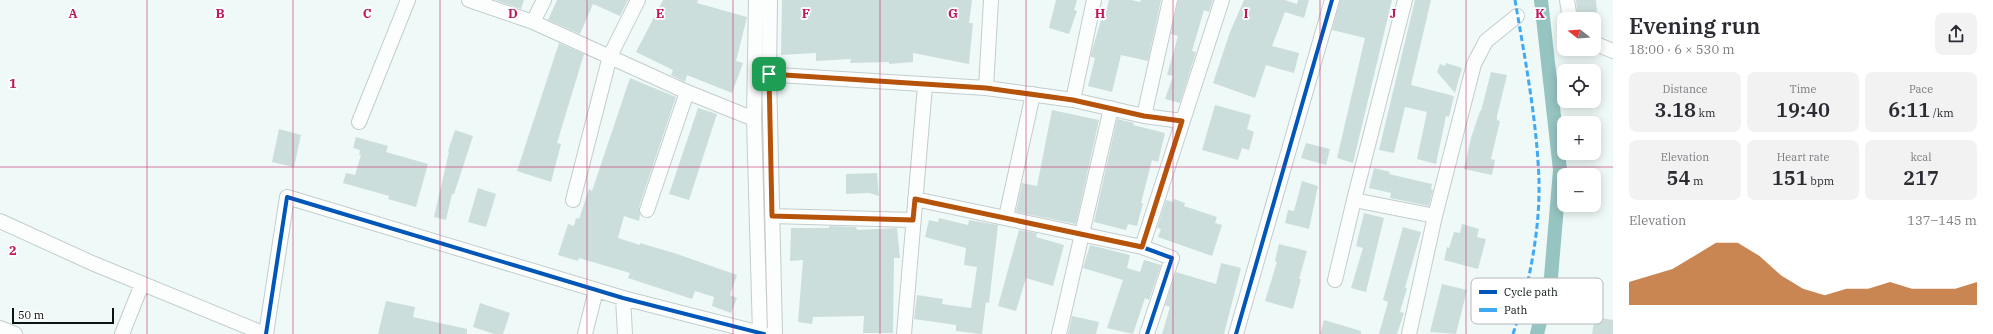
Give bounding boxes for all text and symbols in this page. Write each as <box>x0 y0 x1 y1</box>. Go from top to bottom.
text: A <box>68 5 78 22</box>
text: B <box>215 5 225 22</box>
text: C <box>363 5 372 22</box>
text: D <box>508 5 518 22</box>
text: E <box>656 5 664 22</box>
text: F <box>802 5 810 22</box>
text: G <box>948 5 958 22</box>
text: H <box>1095 5 1106 22</box>
text: I <box>1244 5 1249 22</box>
text: J <box>1390 5 1397 22</box>
text: K <box>1535 5 1545 22</box>
text: Evening run <box>1629 11 1760 40</box>
north arrow <box>1557 12 1601 56</box>
map controls <box>1557 12 1601 212</box>
button: share <box>1935 13 1977 55</box>
text: 18:00 · 6 × 530 m <box>1629 41 1735 58</box>
pin <box>752 57 786 91</box>
icon: arrive <box>758 63 780 85</box>
button: locate <box>1557 64 1601 108</box>
text: 1 <box>9 75 17 92</box>
text: Distance <box>1663 82 1707 96</box>
text: Time <box>1789 82 1817 96</box>
text: Pace <box>1909 82 1933 96</box>
text: 3.18 <box>1654 96 1696 123</box>
text: 19:40 <box>1776 96 1830 123</box>
text: 6:11 <box>1888 96 1930 123</box>
text: km <box>1696 106 1716 120</box>
text: /km <box>1930 106 1954 120</box>
button: + <box>1557 116 1601 160</box>
text: Elevation <box>1661 150 1709 164</box>
text: Heart rate <box>1777 150 1829 164</box>
text: kcal <box>1910 150 1932 164</box>
text: 54 <box>1666 164 1690 191</box>
text: 151 <box>1772 164 1808 191</box>
text: 217 <box>1903 164 1939 191</box>
button: − <box>1557 168 1601 212</box>
text: m <box>1690 174 1704 188</box>
text: bpm <box>1808 174 1834 188</box>
text: Elevation <box>1629 212 1686 229</box>
text: 137–145 m <box>1907 212 1977 229</box>
text: 2 <box>9 242 17 259</box>
legend <box>1471 278 1603 324</box>
text: Cycle path <box>1504 285 1558 299</box>
text: Path <box>1504 303 1527 317</box>
scale bar <box>12 306 114 325</box>
text: 50 m <box>18 308 44 322</box>

